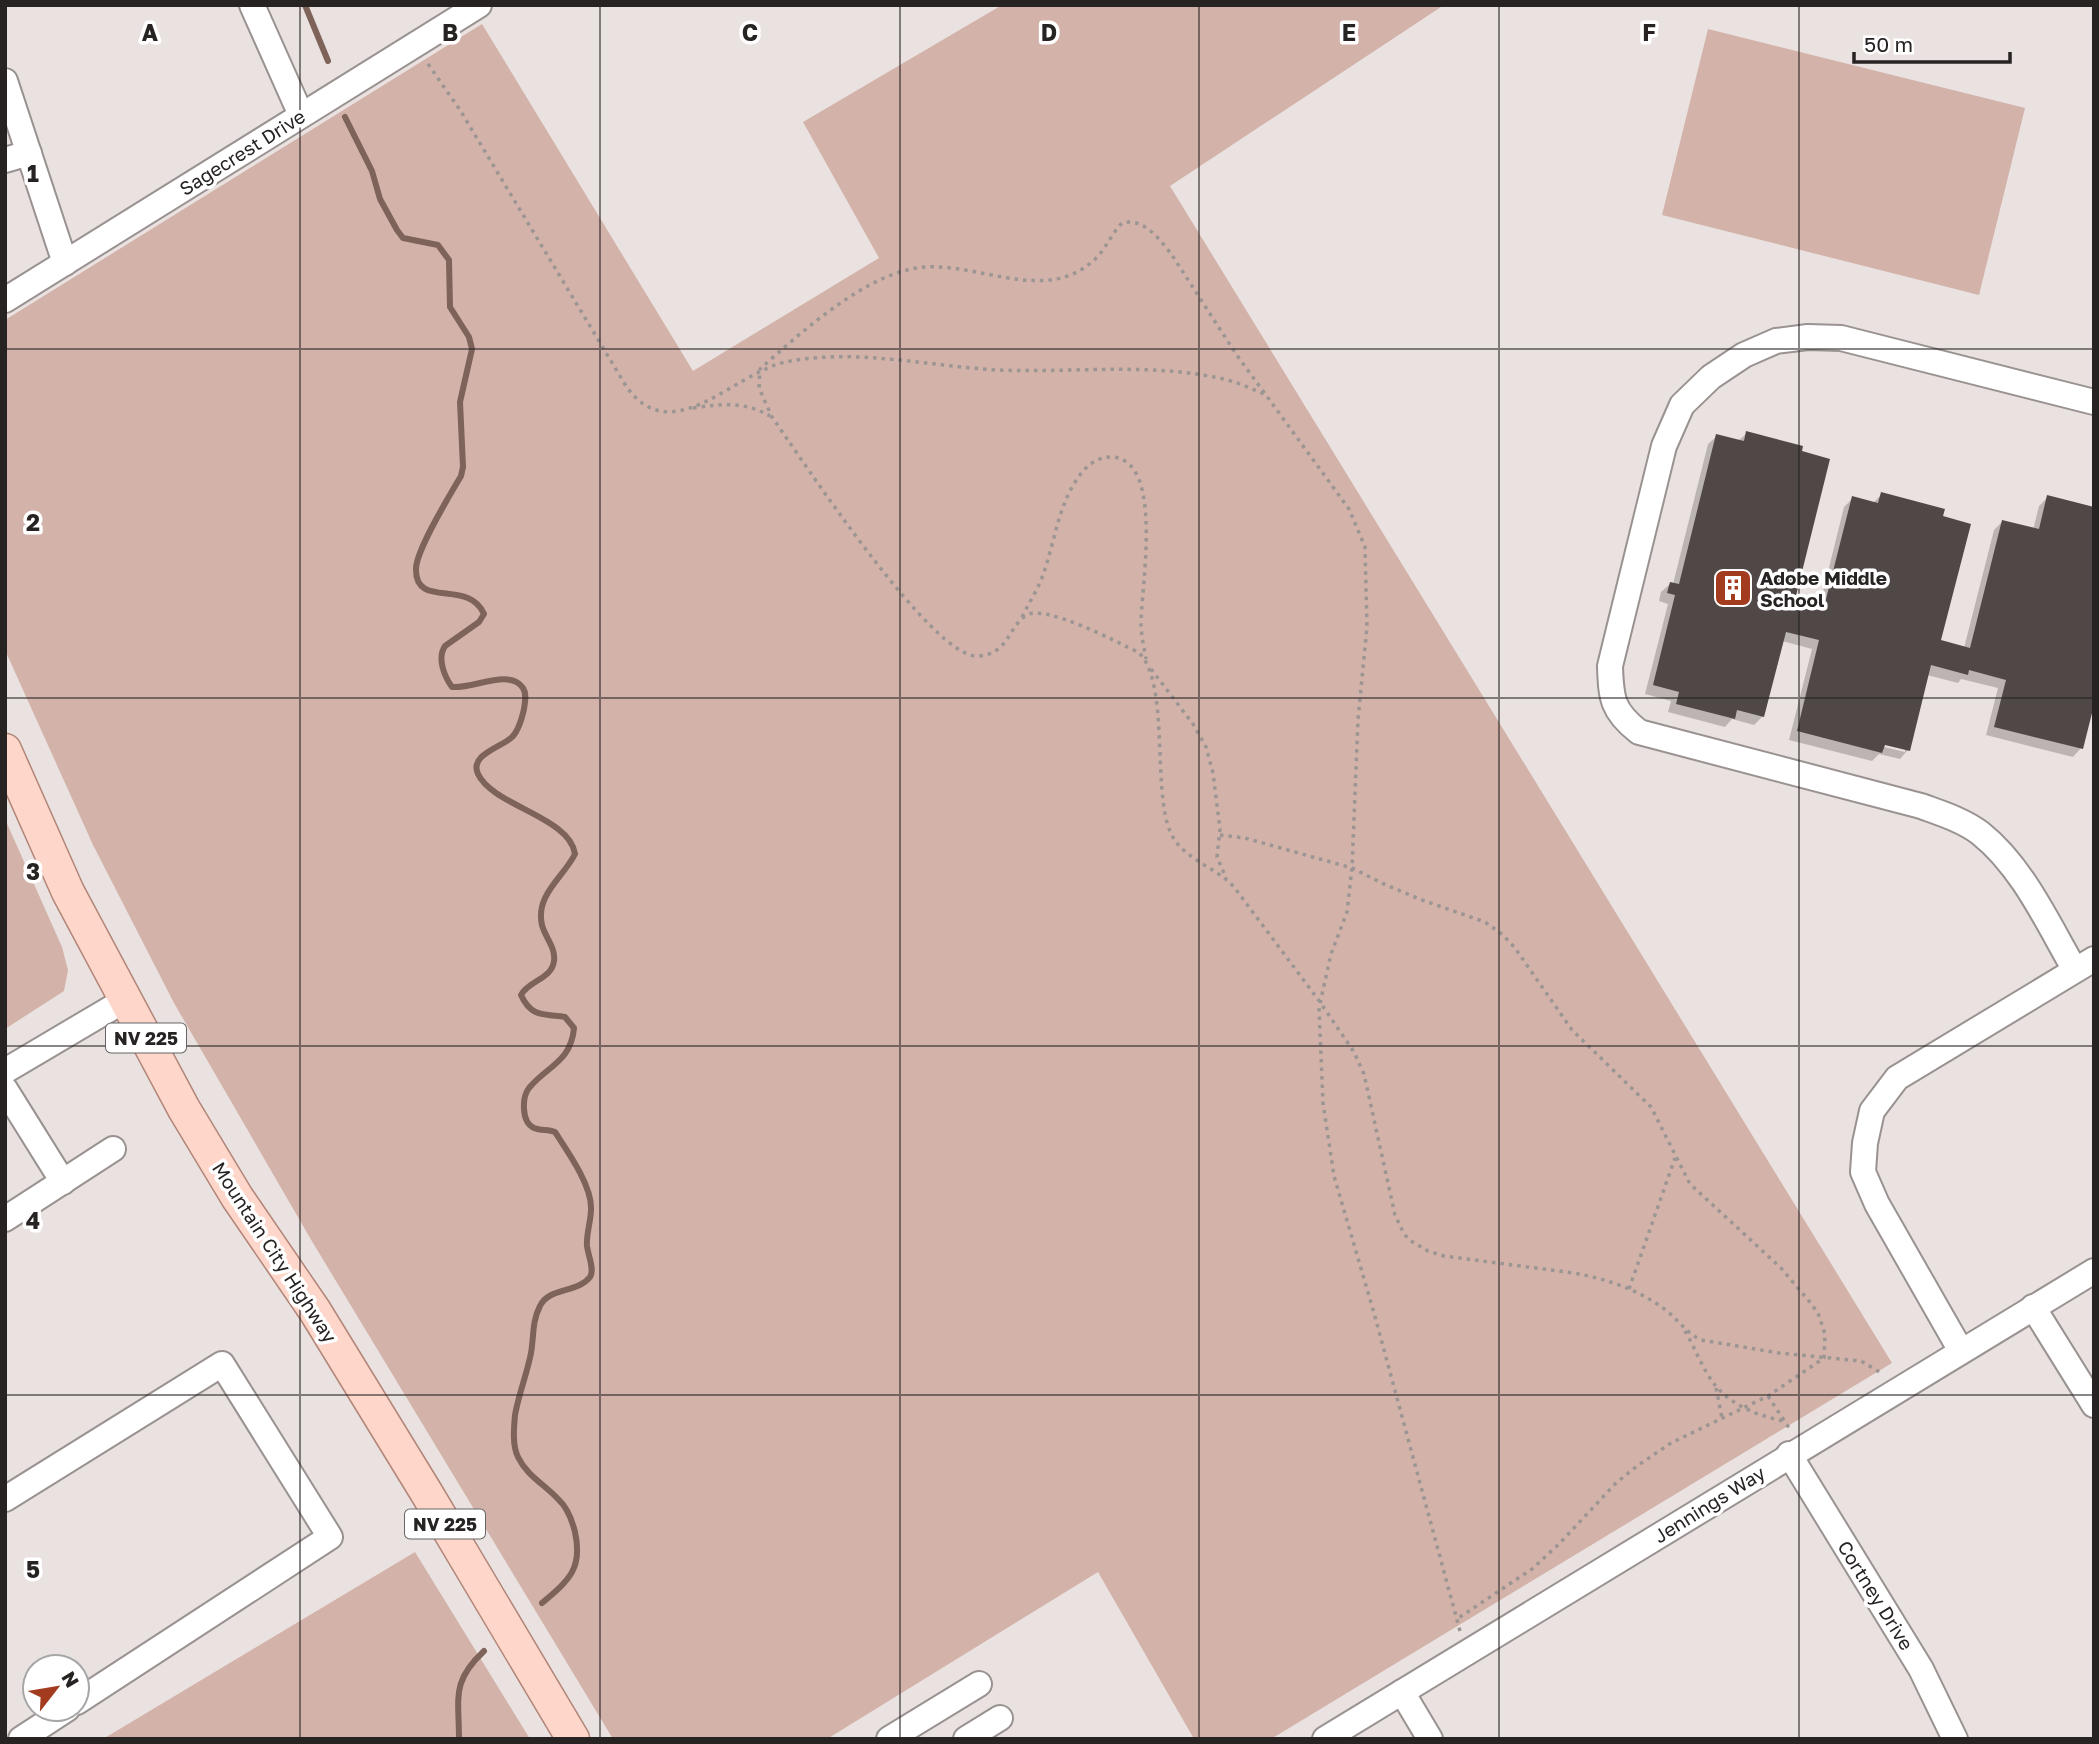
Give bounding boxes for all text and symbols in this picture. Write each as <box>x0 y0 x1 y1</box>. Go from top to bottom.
text: A <box>142 18 159 46</box>
text: B <box>442 18 458 46</box>
text: C <box>742 18 758 46</box>
text: D <box>1041 18 1057 46</box>
text: E <box>1342 18 1356 46</box>
text: F <box>1642 18 1656 46</box>
scale bar <box>1854 21 2010 65</box>
text: 50 m <box>1864 31 1913 57</box>
street label: Sagecrest Drive <box>175 104 309 200</box>
text: 1 <box>27 159 39 187</box>
text: 2 <box>26 508 40 536</box>
place label: Adobe Middle School <box>1760 566 1887 611</box>
building icon: Adobe Middle School <box>1712 567 1754 609</box>
text: 3 <box>26 857 40 885</box>
road number: NV 225 <box>106 1023 186 1052</box>
street label: Mountain City Highway <box>208 1157 342 1347</box>
text: 4 <box>26 1206 40 1234</box>
street label: Jennings Way <box>1649 1460 1769 1547</box>
road number: NV 225 <box>405 1510 485 1539</box>
street label: Cortney Drive <box>1833 1536 1919 1654</box>
text: 5 <box>26 1555 40 1583</box>
north arrow <box>21 1653 91 1723</box>
text: N <box>57 1667 85 1691</box>

